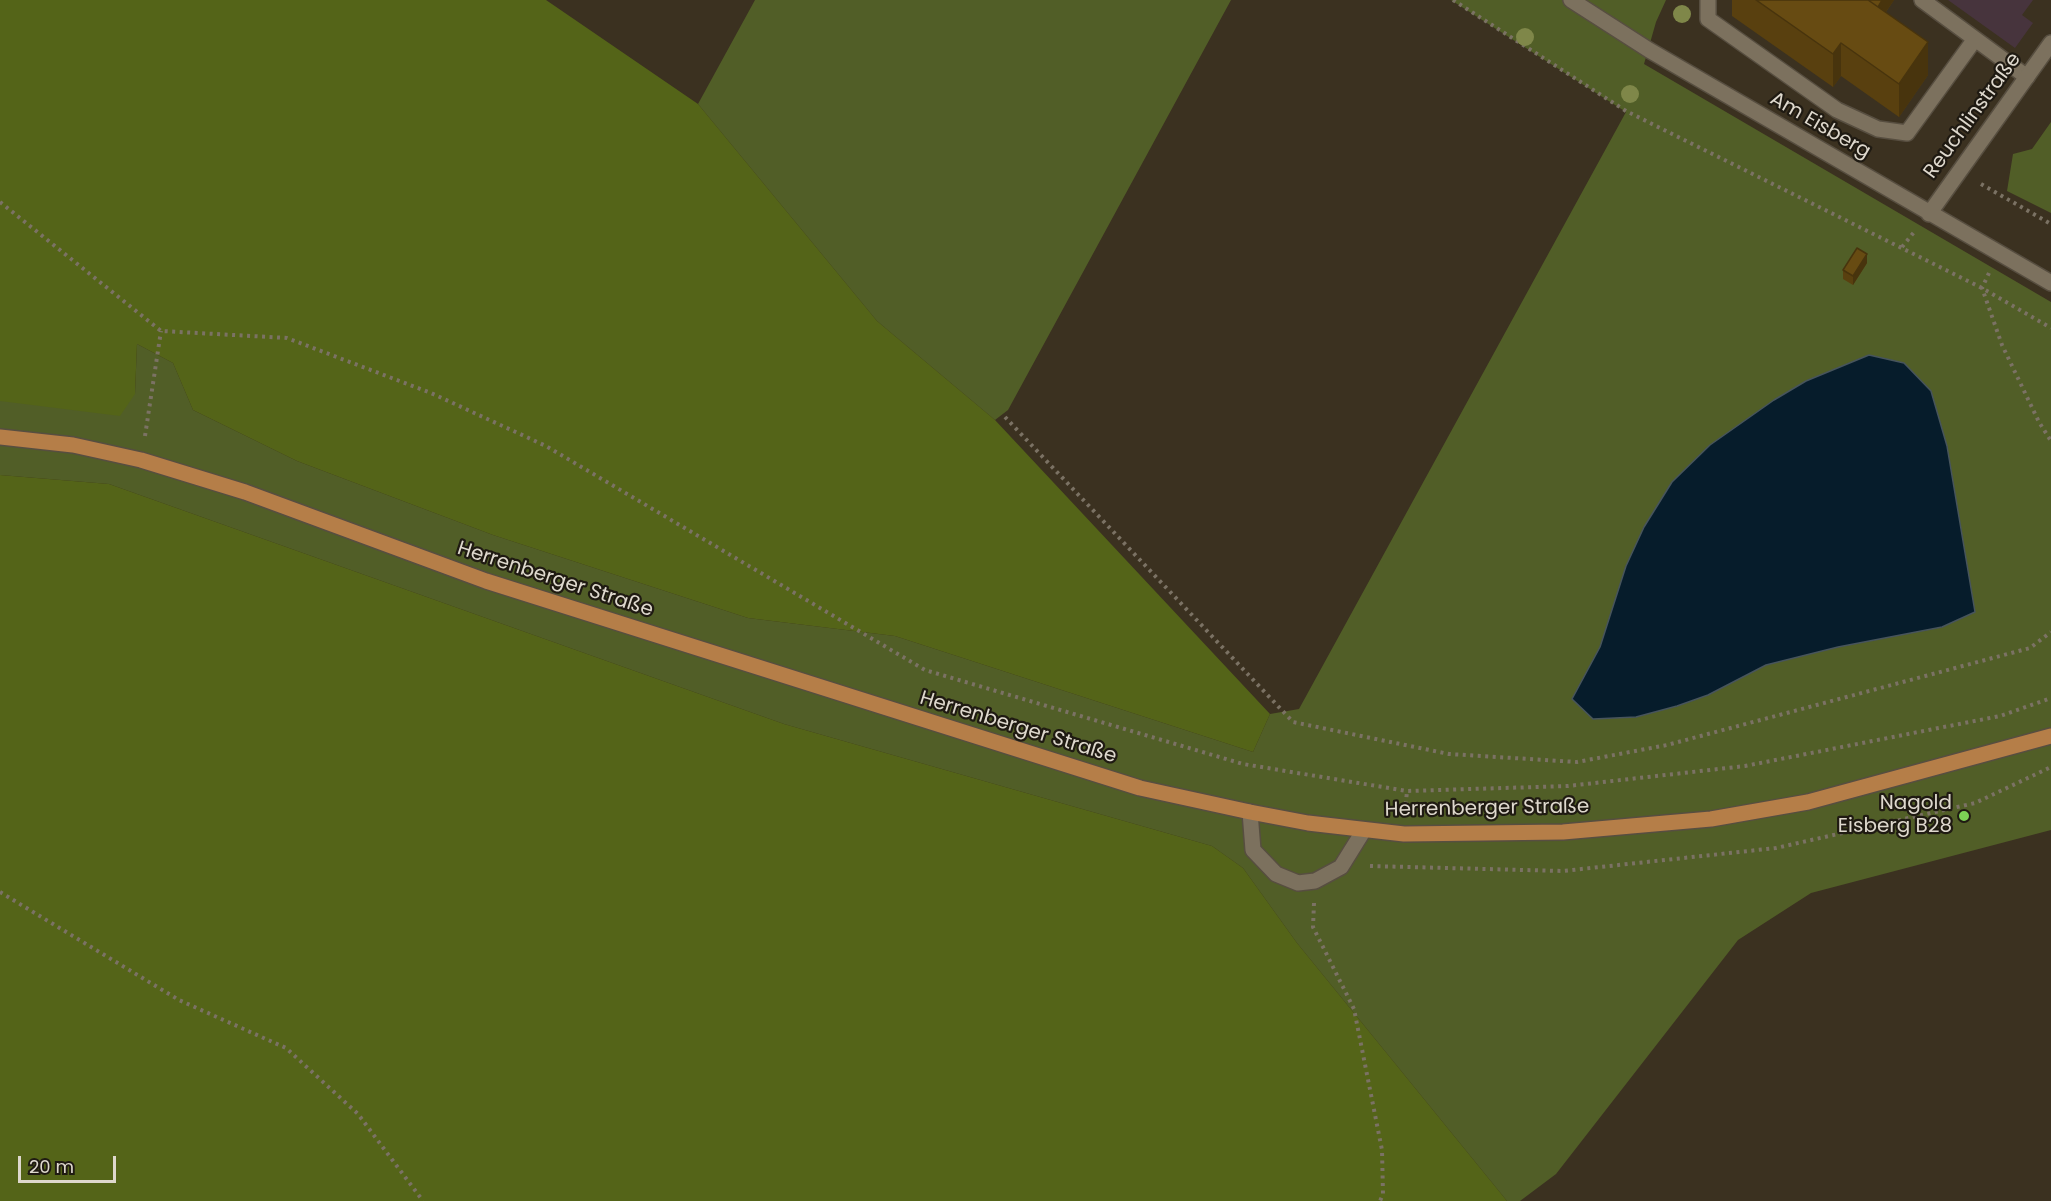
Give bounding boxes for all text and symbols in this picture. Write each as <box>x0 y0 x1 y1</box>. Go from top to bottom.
street label: Reuchlinstraße <box>1919 48 2027 184</box>
street label: Am Eisberg <box>1766 88 1874 164</box>
street label: Herrenberger Straße <box>454 537 656 623</box>
street label: Herrenberger Straße <box>917 687 1119 769</box>
place label: Nagold Eisberg B28 <box>1838 792 1952 839</box>
street label: Herrenberger Straße <box>1385 795 1589 823</box>
marker: Nagold Eisberg B28 <box>1957 809 1971 823</box>
scale bar <box>21 1144 118 1182</box>
text: 20 m <box>29 1154 74 1179</box>

